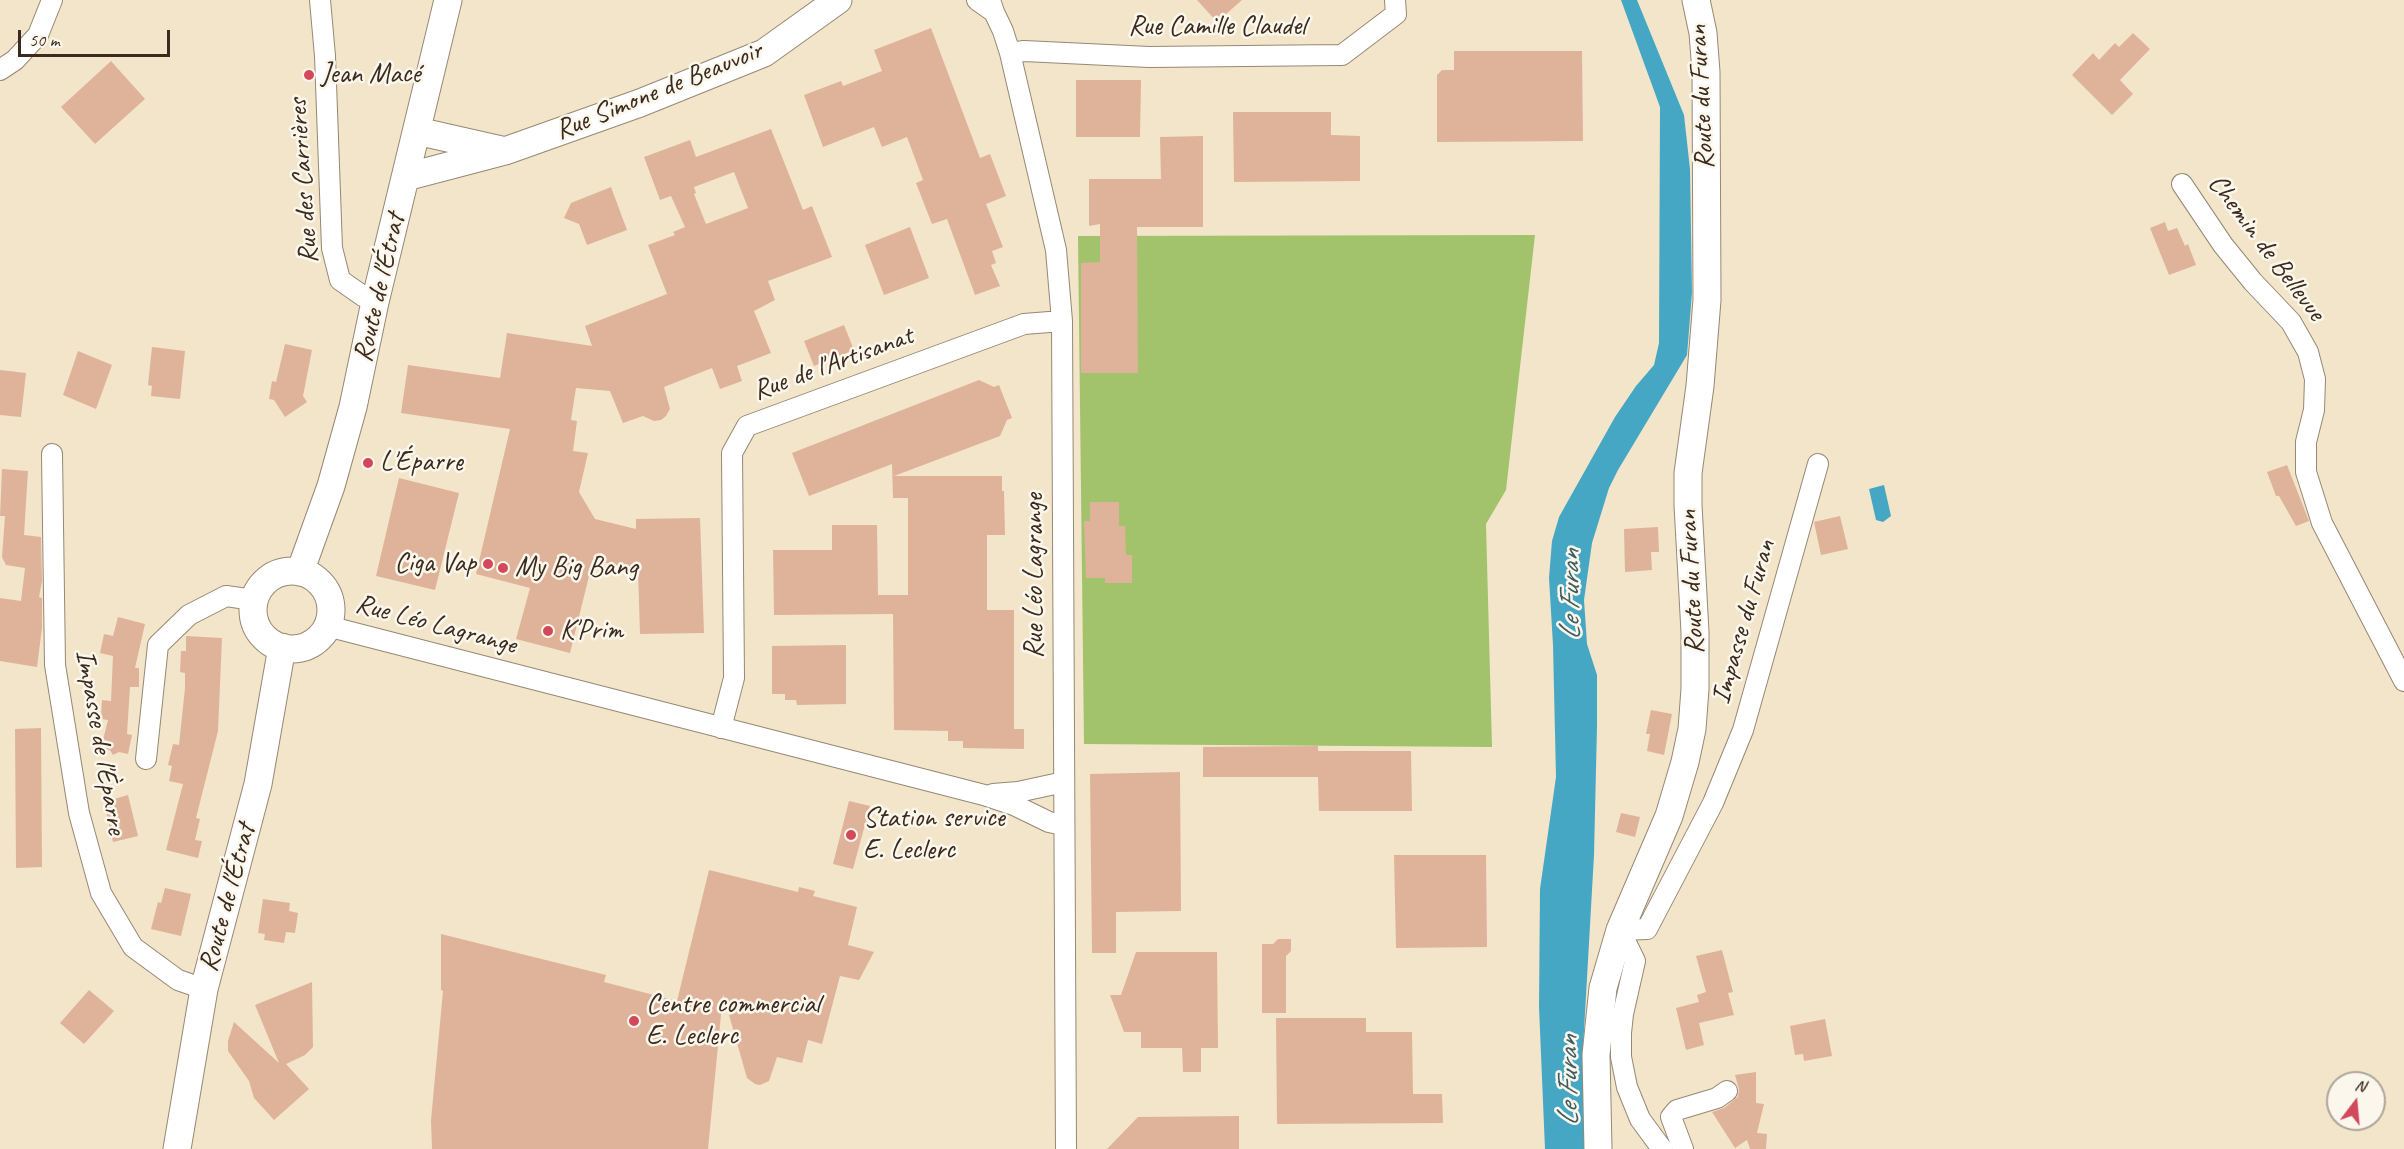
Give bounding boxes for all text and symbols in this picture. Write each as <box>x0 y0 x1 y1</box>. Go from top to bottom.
street label: Rue Camille Claudel <box>1128 10 1306 44</box>
scale bar <box>21 18 172 56</box>
street label: Route du Furan <box>1681 24 1723 170</box>
text: 50 m <box>29 29 60 51</box>
street label: Rue Simone de Beauvoir <box>550 34 768 148</box>
place label: Jean Macé <box>321 58 420 92</box>
marker: Jean Macé <box>302 68 316 82</box>
street label: Rue des Carrières <box>281 97 327 265</box>
street label: Chemin de Bellevue <box>2200 168 2332 328</box>
street label: Route de l'Étrat <box>347 211 413 365</box>
street label: Rue de l'Artisanat <box>748 320 918 408</box>
place label: L'Éparre <box>380 446 463 480</box>
marker: L'Éparre <box>361 456 375 470</box>
street label: Rue Léo Lagrange <box>1018 493 1052 659</box>
street label: Route du Furan <box>1671 509 1713 655</box>
street label: Impasse du Furan <box>1705 536 1783 708</box>
place label: Ciga Vap <box>394 547 476 581</box>
water label: Le Furan <box>1553 550 1589 640</box>
place label: My Big Bang <box>515 551 637 585</box>
marker: Ciga Vap <box>481 557 495 571</box>
marker: My Big Bang <box>496 561 510 575</box>
street label: Rue Léo Lagrange <box>352 587 520 663</box>
place label: K'Prim <box>560 614 623 648</box>
marker: K'Prim <box>541 624 555 638</box>
street label: Impasse de l'Èparre <box>67 647 133 837</box>
place label: Station service E. Leclerc <box>863 802 1005 868</box>
street label: Route de l'Étrat <box>192 821 264 975</box>
marker: Station service E. Leclerc <box>844 828 858 842</box>
place label: Centre commercial E. Leclerc <box>646 988 820 1054</box>
marker: Centre commercial E. Leclerc <box>627 1014 641 1028</box>
water label: Le Furan <box>1551 1036 1587 1126</box>
north arrow <box>2326 1071 2386 1131</box>
text: N <box>2353 1075 2368 1097</box>

